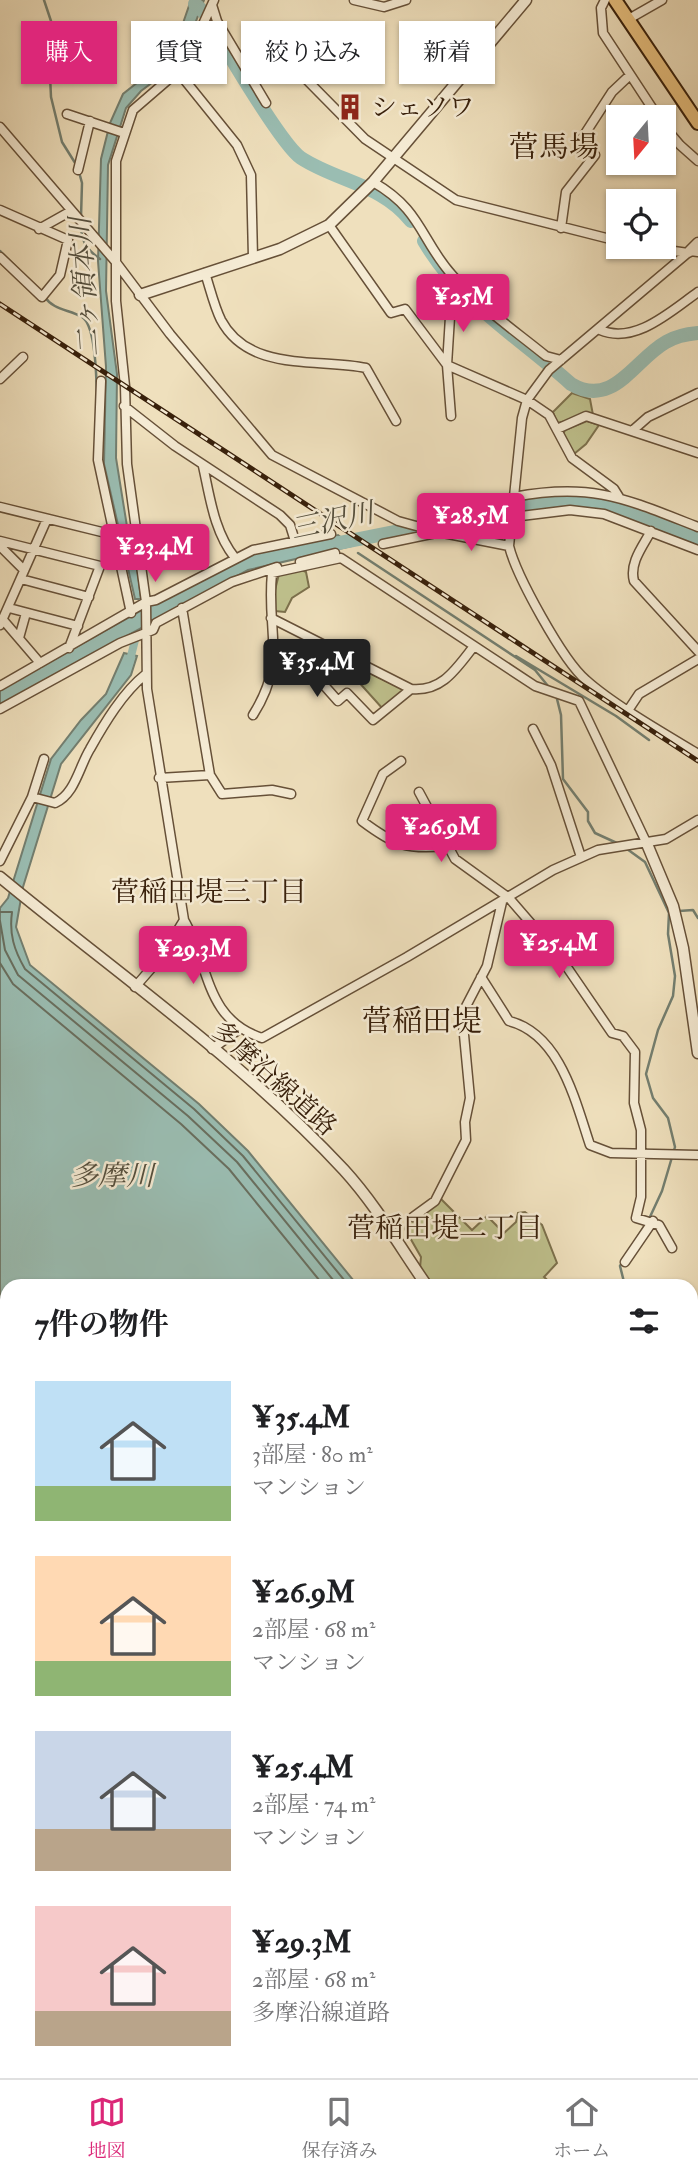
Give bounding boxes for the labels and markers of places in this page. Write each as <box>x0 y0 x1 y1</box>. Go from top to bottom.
building icon: シェソワ <box>335 92 365 122</box>
place label: シェソワ <box>371 92 474 124</box>
pin: ¥25M <box>422 274 504 334</box>
pin: ¥28.5M <box>414 494 528 553</box>
pin: ¥23.4M <box>98 524 212 584</box>
pin: ¥35.4M <box>260 640 374 699</box>
pin: ¥26.9M <box>384 804 498 864</box>
pin: ¥25.4M <box>502 920 616 980</box>
pin: ¥29.3M <box>136 926 250 986</box>

